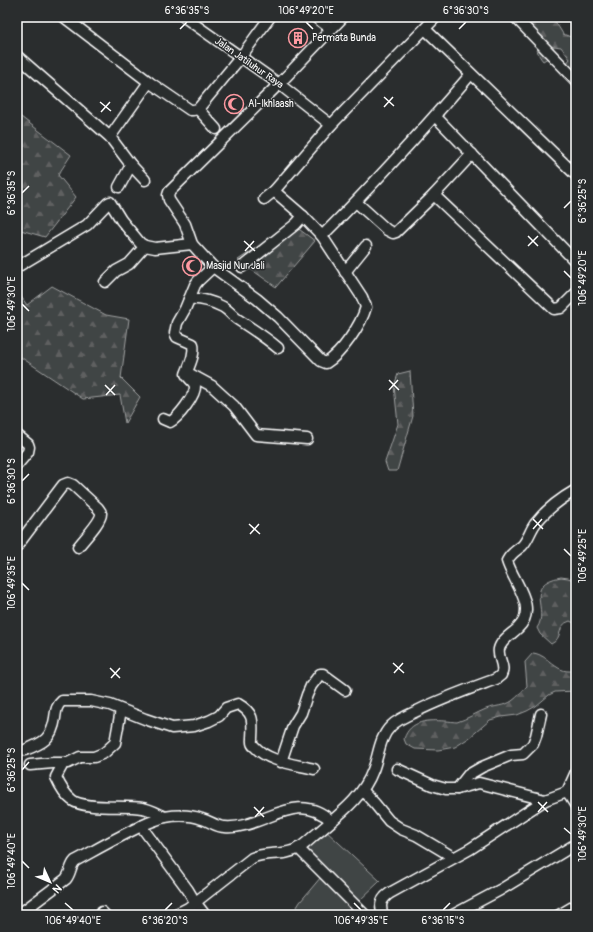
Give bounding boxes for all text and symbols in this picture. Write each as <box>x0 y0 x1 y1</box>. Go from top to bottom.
text: 6°36'35"S <box>165 5 209 17</box>
text: 106°49'20"E <box>278 5 334 17</box>
text: 6°36'30"S <box>443 5 489 17</box>
building icon: Permata Bunda <box>287 27 309 49</box>
place label: Permata Bunda <box>312 32 376 44</box>
street label: Jalan Jatiluhur Raya <box>212 35 286 91</box>
mosque icon: Al-Ikhlaash <box>223 93 245 115</box>
place label: Al-Ikhlaash <box>248 98 294 110</box>
text: 6°36'35"S <box>6 171 18 215</box>
text: 6°36'25"S <box>577 179 589 223</box>
text: 106°49'20"E <box>577 250 589 306</box>
mosque icon: Masjid Nur Jali <box>181 255 203 277</box>
place label: Masjid Nur Jali <box>206 260 265 272</box>
text: 106°49'30"E <box>6 276 18 332</box>
text: 6°36'30"S <box>6 458 18 504</box>
text: 106°49'25"E <box>577 529 589 583</box>
text: 106°49'35"E <box>6 556 18 610</box>
text: 6°36'25"S <box>6 748 18 792</box>
text: 106°49'30"E <box>577 806 589 862</box>
text: 106°49'40"E <box>6 833 18 889</box>
north arrow <box>30 862 70 902</box>
text: N <box>49 881 64 896</box>
text: 106°49'40"E <box>45 915 101 927</box>
text: 6°36'20"S <box>142 915 188 927</box>
text: 106°49'35"E <box>334 915 388 927</box>
text: 6°36'15"S <box>422 915 465 927</box>

